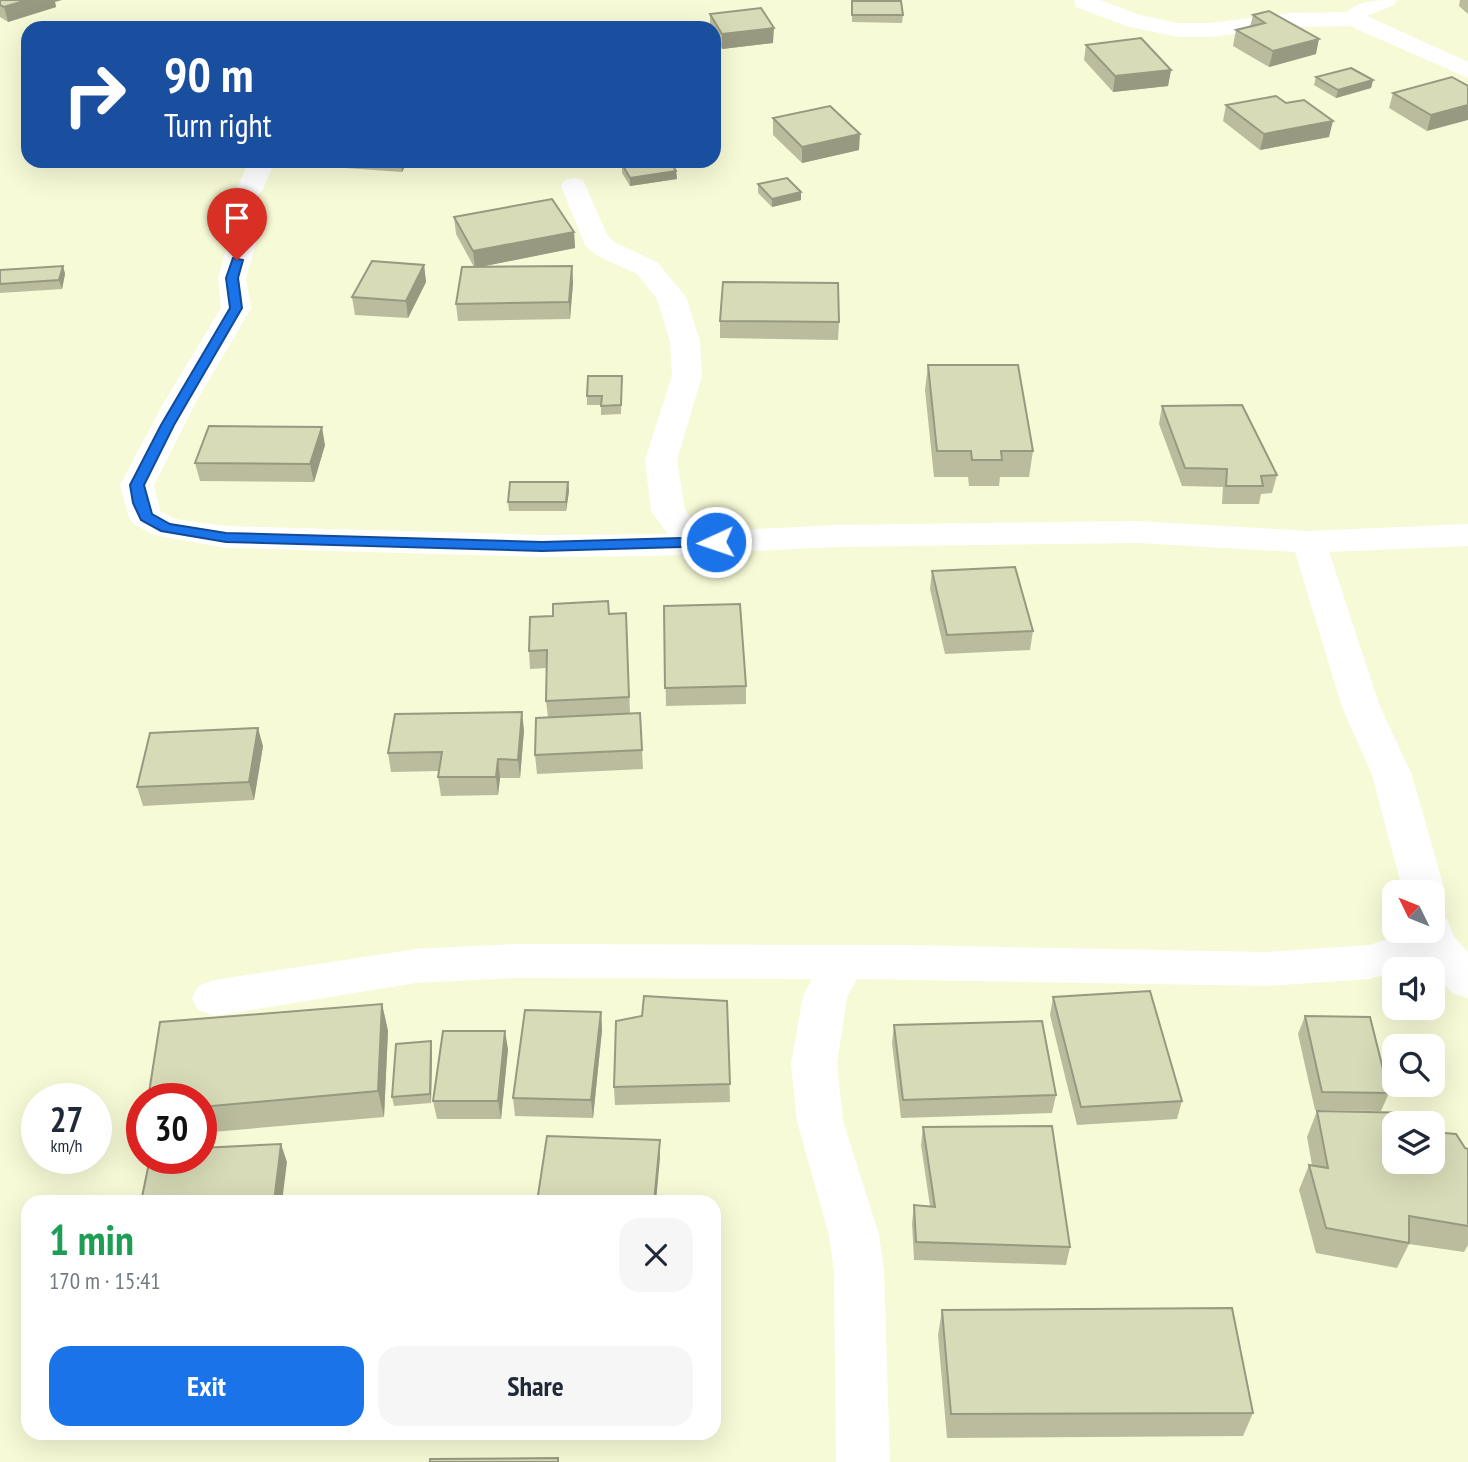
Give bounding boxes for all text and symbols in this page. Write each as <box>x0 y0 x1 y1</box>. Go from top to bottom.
text: 90 m <box>164 42 253 106</box>
icon: right <box>49 49 140 140</box>
text: Turn right <box>164 104 272 146</box>
pin <box>207 188 267 260</box>
icon: arrive <box>218 199 256 237</box>
position arrow <box>679 505 753 579</box>
north arrow <box>1382 880 1446 943</box>
map controls <box>1382 880 1445 1174</box>
button: sound <box>1382 957 1445 1020</box>
button: search <box>1382 1034 1445 1097</box>
speed limit sign: 30 <box>126 1083 217 1174</box>
text: 27 <box>50 1096 83 1142</box>
button: layers <box>1382 1111 1445 1174</box>
text: km/h <box>51 1134 82 1157</box>
text: 1 min <box>49 1212 134 1267</box>
button: close <box>619 1218 693 1292</box>
text: 170 m · 15:41 <box>49 1266 161 1295</box>
button: Exit <box>49 1346 364 1426</box>
button: Share <box>378 1346 693 1426</box>

